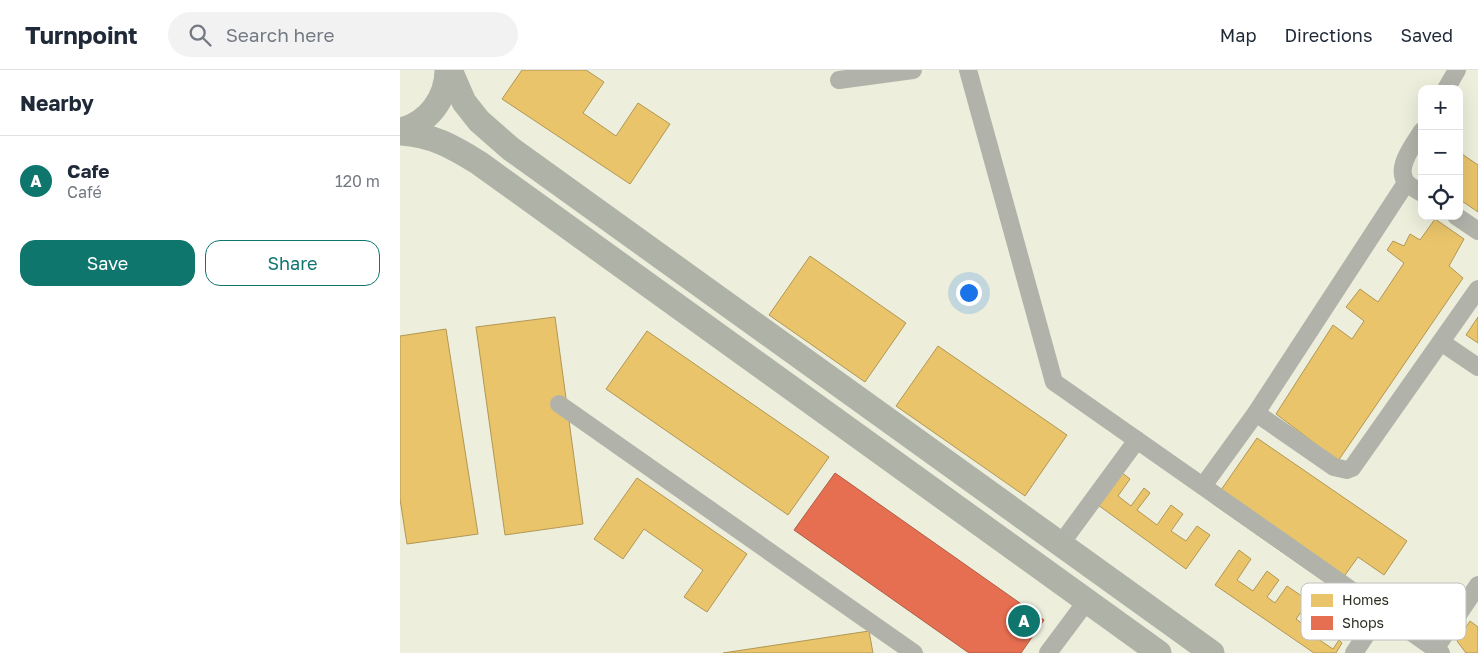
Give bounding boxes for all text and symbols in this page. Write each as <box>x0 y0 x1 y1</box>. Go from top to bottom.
search box <box>168 12 518 57</box>
text: Turnpoint <box>25 20 138 49</box>
icon: search <box>186 21 214 49</box>
text: Search here <box>226 23 335 46</box>
text: Map <box>1220 24 1256 46</box>
text: Directions <box>1284 24 1372 46</box>
text: Saved <box>1400 24 1453 46</box>
map controls <box>1418 85 1463 220</box>
button: + <box>1418 85 1463 130</box>
text: Nearby <box>20 90 94 116</box>
button: − <box>1418 130 1463 175</box>
text: Cafe <box>67 159 110 182</box>
text: A <box>30 171 42 191</box>
text: 120 m <box>335 171 380 191</box>
button: locate <box>1418 175 1463 220</box>
text: Café <box>67 182 102 202</box>
button: Save <box>20 240 195 286</box>
button: Share <box>205 240 380 286</box>
your location <box>956 280 982 306</box>
legend <box>1301 583 1466 640</box>
text: Homes <box>1342 591 1389 608</box>
pin: A <box>1008 602 1040 640</box>
text: Shops <box>1342 614 1384 631</box>

